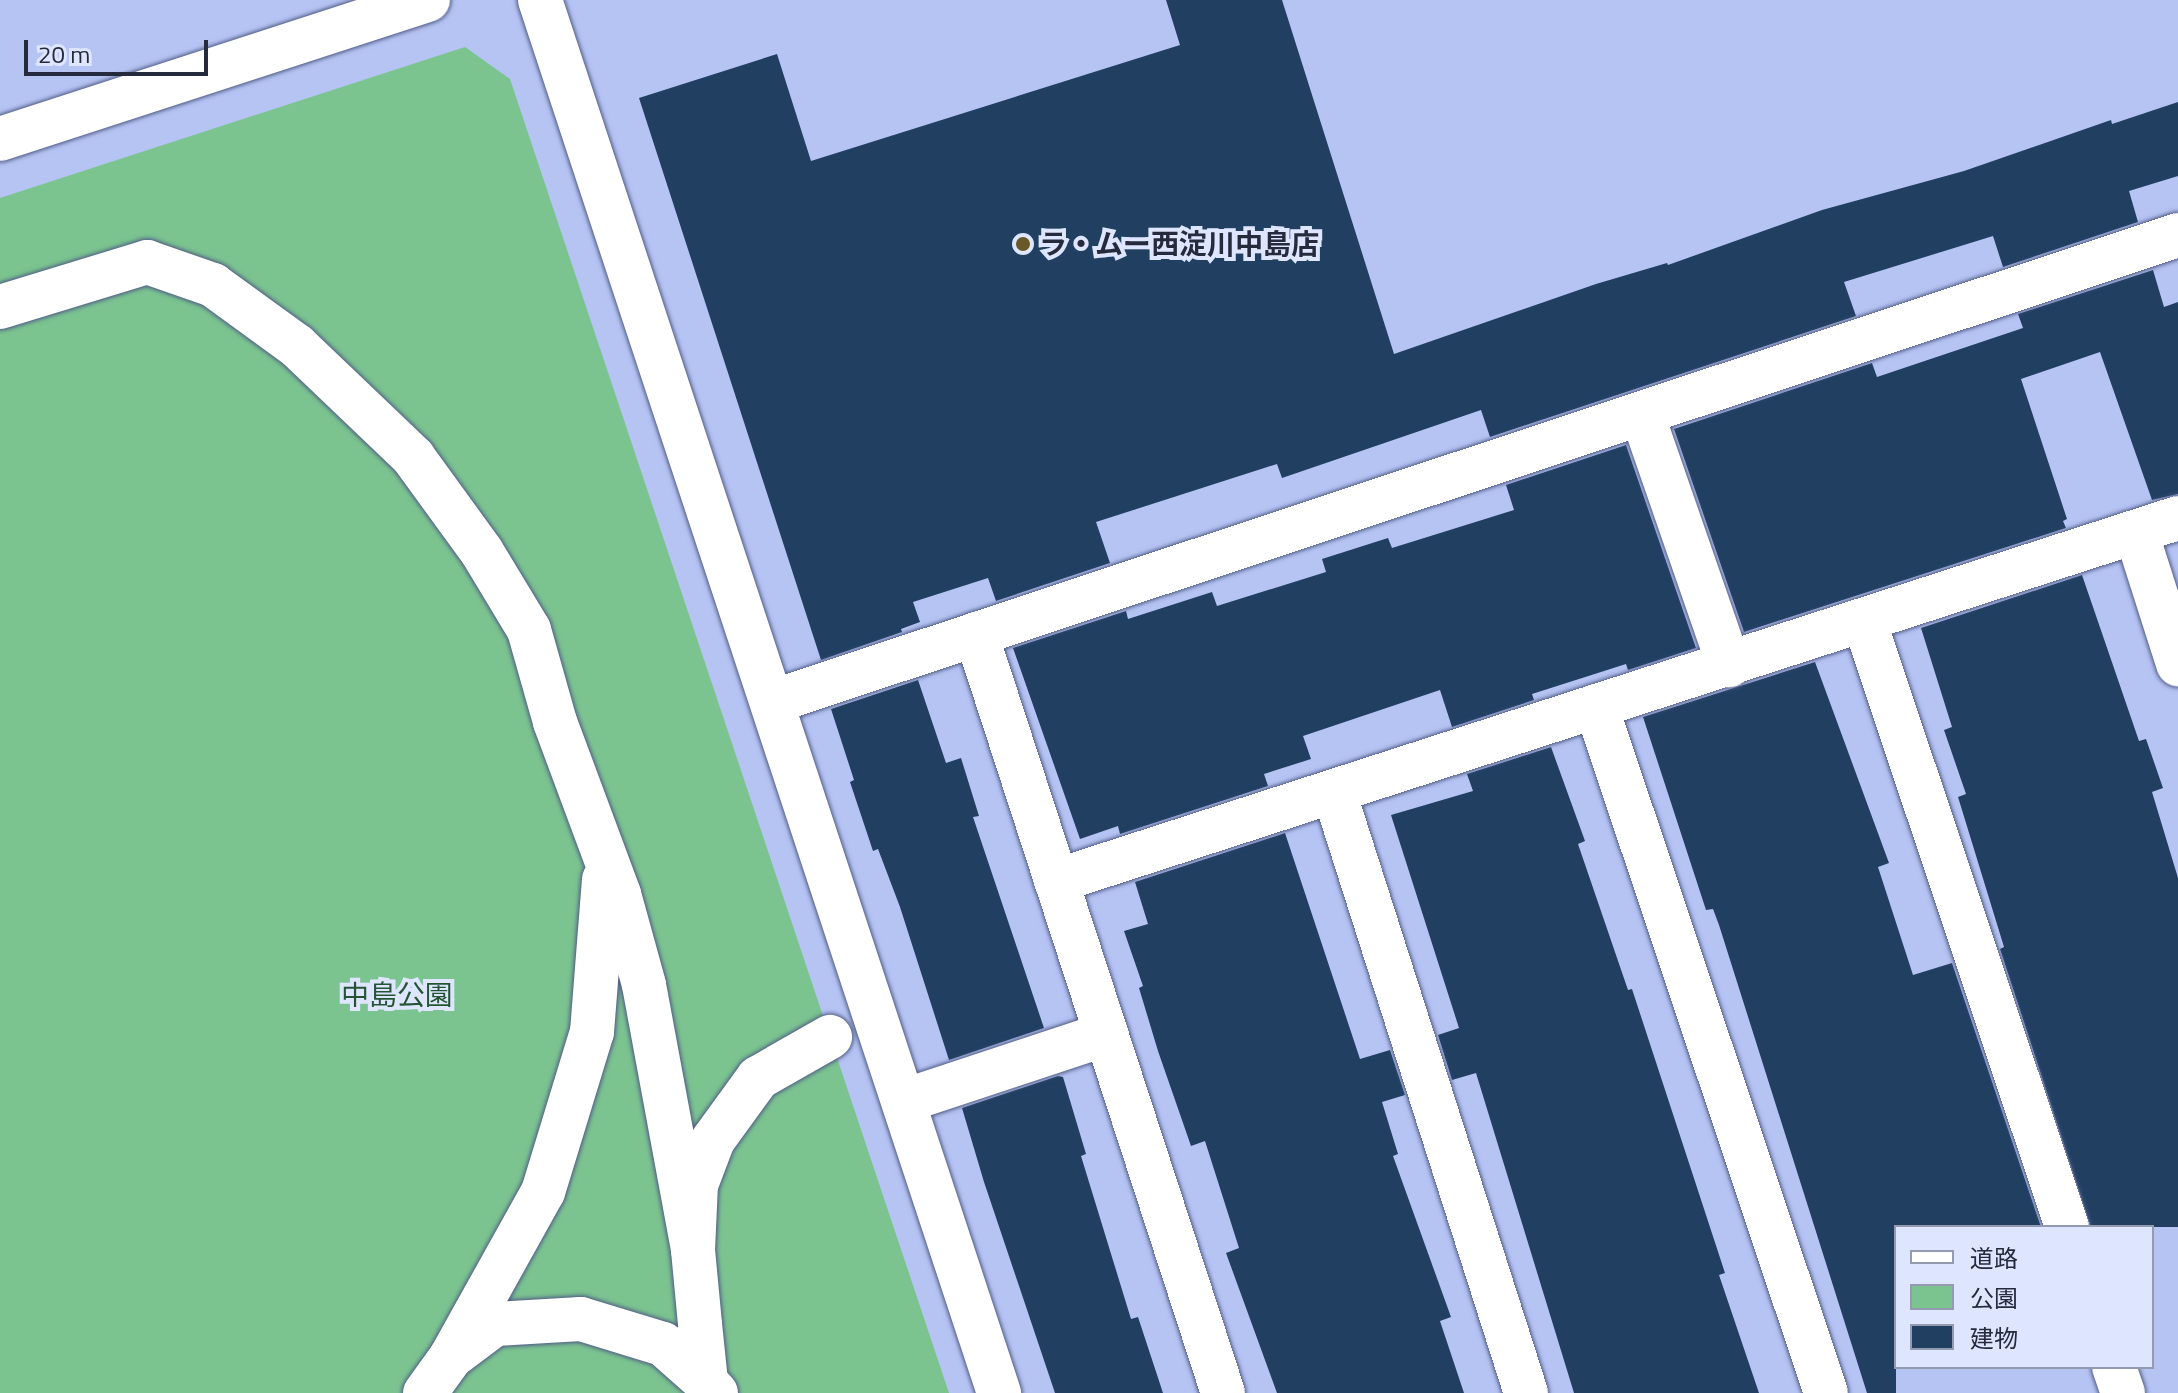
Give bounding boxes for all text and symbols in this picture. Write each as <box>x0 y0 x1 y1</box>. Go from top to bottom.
scale bar <box>28 24 212 74</box>
text: 20 m <box>38 36 90 72</box>
place label: ラ・ムー西淀川中島店 <box>1039 227 1319 261</box>
marker: ラ・ムー西淀川中島店 <box>1014 235 1032 253</box>
park label: 中島公園 <box>341 978 453 1012</box>
legend <box>1894 1225 2154 1369</box>
text: 道路 <box>1970 1240 2018 1276</box>
text: 公園 <box>1970 1280 2018 1316</box>
text: 建物 <box>1970 1320 2018 1356</box>

